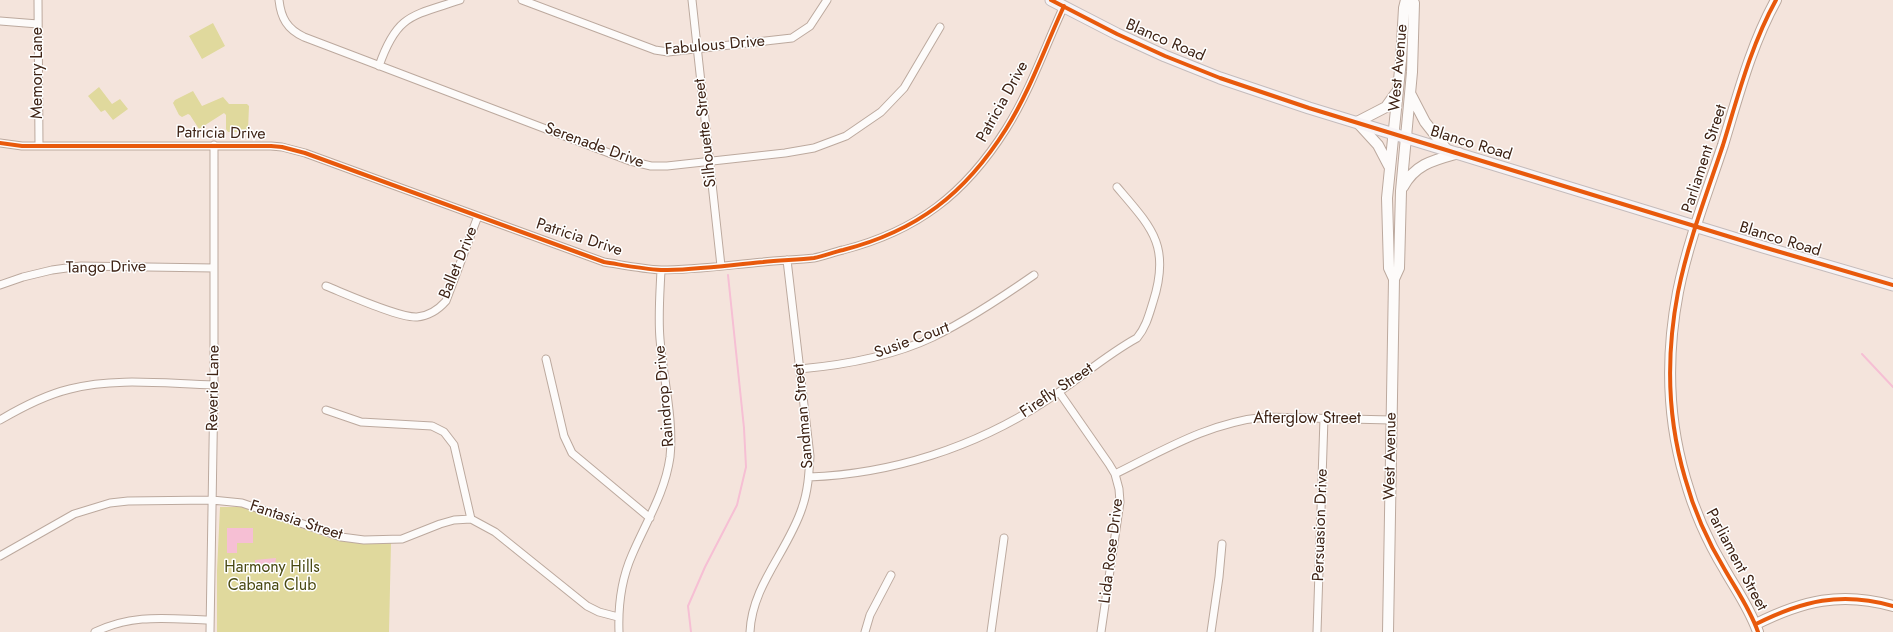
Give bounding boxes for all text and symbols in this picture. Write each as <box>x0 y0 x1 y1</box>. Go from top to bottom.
street label: Blanco Road <box>1122 16 1208 66</box>
street label: West Avenue <box>1386 23 1412 113</box>
street label: Memory Lane <box>28 27 48 119</box>
street label: Fabulous Drive <box>664 32 766 60</box>
street label: Patricia Drive <box>973 58 1033 146</box>
street label: Silhouette Street <box>691 78 721 188</box>
street label: Parliament Street <box>1678 102 1732 216</box>
street label: Serenade Drive <box>542 119 646 173</box>
street label: Blanco Road <box>1428 122 1514 166</box>
street label: Patricia Drive <box>176 124 266 144</box>
street label: Patricia Drive <box>534 215 624 261</box>
street label: Blanco Road <box>1737 218 1823 262</box>
street label: Ballet Drive <box>436 224 482 302</box>
street label: Tango Drive <box>66 258 146 278</box>
street label: Susie Court <box>872 319 952 363</box>
street label: Raindrop Drive <box>651 344 679 448</box>
street label: Reverie Lane <box>204 345 224 431</box>
street label: Firefly Street <box>1017 360 1097 422</box>
street label: Sandman Street <box>790 363 818 469</box>
street label: Afterglow Street <box>1253 409 1361 429</box>
street label: West Avenue <box>1381 412 1401 500</box>
street label: Persuasion Drive <box>1309 468 1333 582</box>
street label: Fantasia Street <box>247 497 345 545</box>
street label: Lida Rose Drive <box>1096 497 1128 605</box>
street label: Parliament Street <box>1701 506 1771 614</box>
park label: Harmony Hills Cabana Club <box>224 558 320 596</box>

